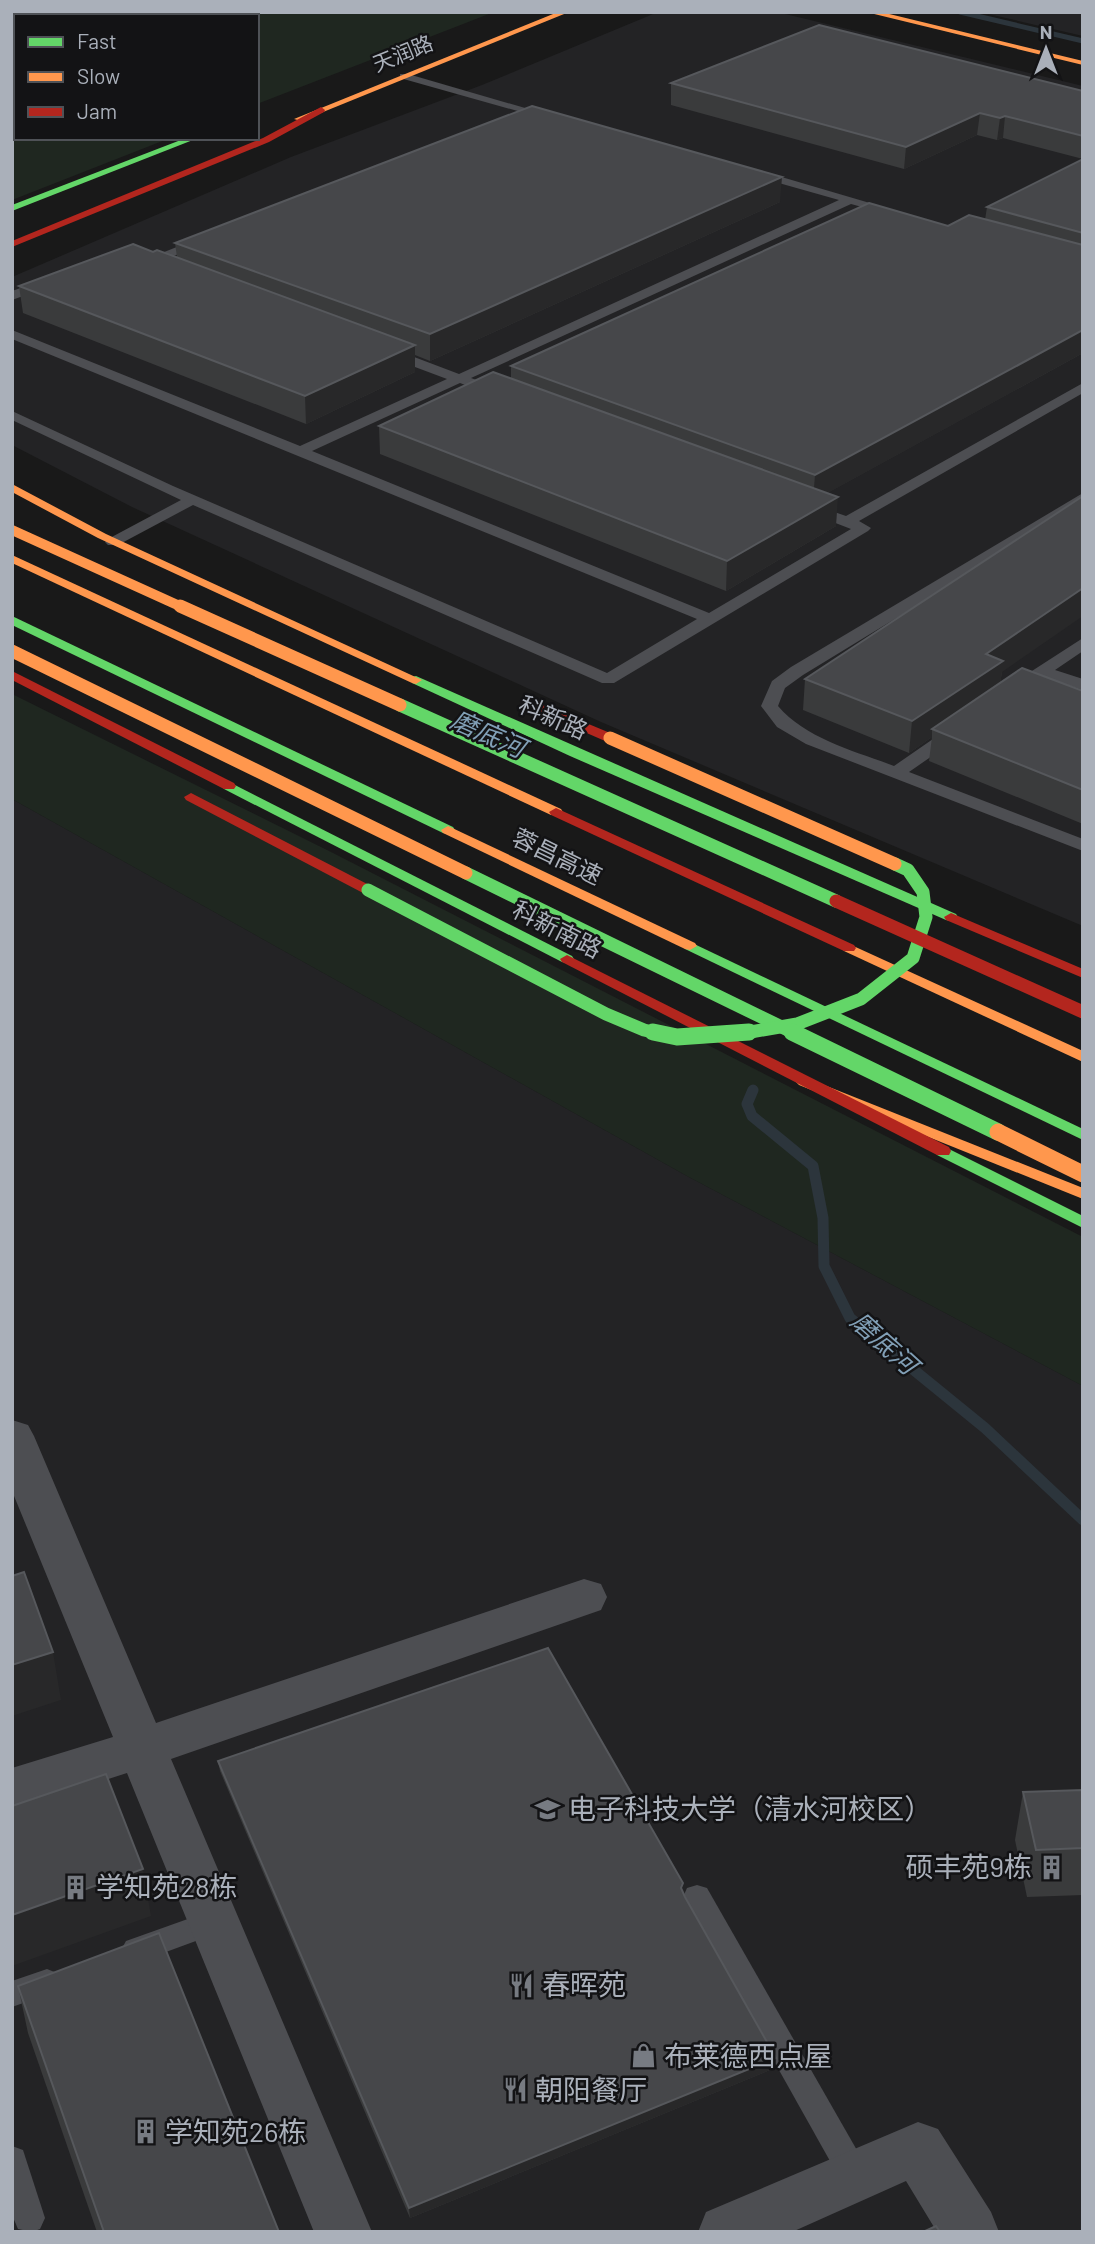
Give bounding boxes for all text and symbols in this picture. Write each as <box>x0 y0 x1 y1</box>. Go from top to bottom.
legend <box>14 14 259 140</box>
north arrow <box>1011 14 1081 84</box>
text: N <box>1040 20 1052 43</box>
text: Fast <box>77 28 117 53</box>
street label: 天润路 <box>369 29 436 76</box>
text: Slow <box>77 63 120 88</box>
text: Jam <box>77 98 117 123</box>
street label: 科新路 <box>515 689 592 745</box>
water label: 磨底河 <box>447 703 535 765</box>
street label: 蓉昌高速 <box>508 822 607 890</box>
street label: 科新南路 <box>508 894 607 963</box>
water label: 磨底河 <box>846 1304 928 1383</box>
place label: 电子科技大学（清水河校区） <box>568 1791 932 1825</box>
school or university icon: 电子科技大学（清水河校区） <box>534 1795 562 1823</box>
place label: 硕丰苑9栋 <box>905 1849 1032 1883</box>
building icon: 硕丰苑9栋 <box>1038 1853 1066 1881</box>
place label: 学知苑28栋 <box>96 1869 238 1903</box>
building icon: 学知苑28栋 <box>62 1873 90 1901</box>
place label: 春晖苑 <box>542 1967 626 2001</box>
restaurant icon: 春晖苑 <box>508 1971 536 1999</box>
place label: 布莱德西点屋 <box>664 2038 832 2072</box>
shop icon: 布莱德西点屋 <box>630 2042 658 2070</box>
place label: 朝阳餐厅 <box>535 2072 647 2106</box>
restaurant icon: 朝阳餐厅 <box>501 2076 529 2104</box>
place label: 学知苑26栋 <box>165 2114 306 2148</box>
building icon: 学知苑26栋 <box>131 2118 159 2146</box>

